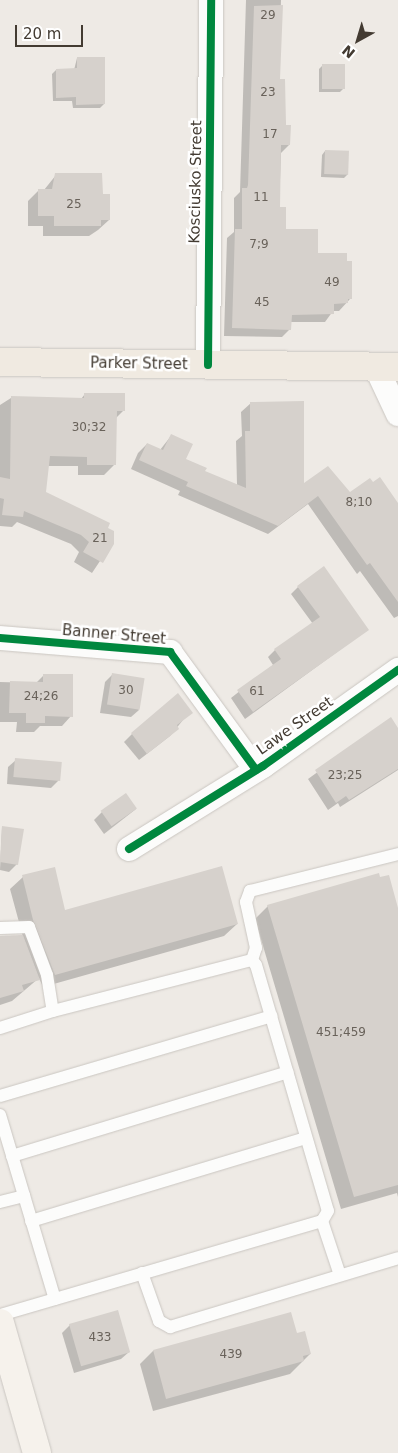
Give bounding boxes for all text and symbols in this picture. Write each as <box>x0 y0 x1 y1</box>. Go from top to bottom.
house number: 29 <box>260 9 276 23</box>
scale bar <box>18 15 85 47</box>
north arrow <box>333 15 383 65</box>
text: 20 m <box>23 25 61 43</box>
text: N <box>339 42 358 62</box>
house number: 23 <box>260 86 276 100</box>
street label: Kosciusko Street <box>186 120 206 244</box>
house number: 17 <box>262 128 278 142</box>
house number: 11 <box>253 191 269 205</box>
house number: 25 <box>66 198 82 212</box>
house number: 7;9 <box>249 238 269 252</box>
house number: 49 <box>324 276 340 290</box>
house number: 45 <box>254 296 270 310</box>
street label: Parker Street <box>90 354 188 374</box>
house number: 30;32 <box>72 421 106 435</box>
house number: 8;10 <box>346 496 372 510</box>
house number: 21 <box>92 532 108 546</box>
street label: Banner Street <box>61 621 167 649</box>
house number: 30 <box>118 684 134 698</box>
house number: 61 <box>249 685 265 699</box>
house number: 24;26 <box>24 690 58 704</box>
street label: Lawe Street <box>253 693 337 759</box>
house number: 23;25 <box>328 769 362 783</box>
house number: 451;459 <box>316 1026 366 1040</box>
house number: 433 <box>89 1331 111 1345</box>
house number: 439 <box>220 1348 242 1362</box>

